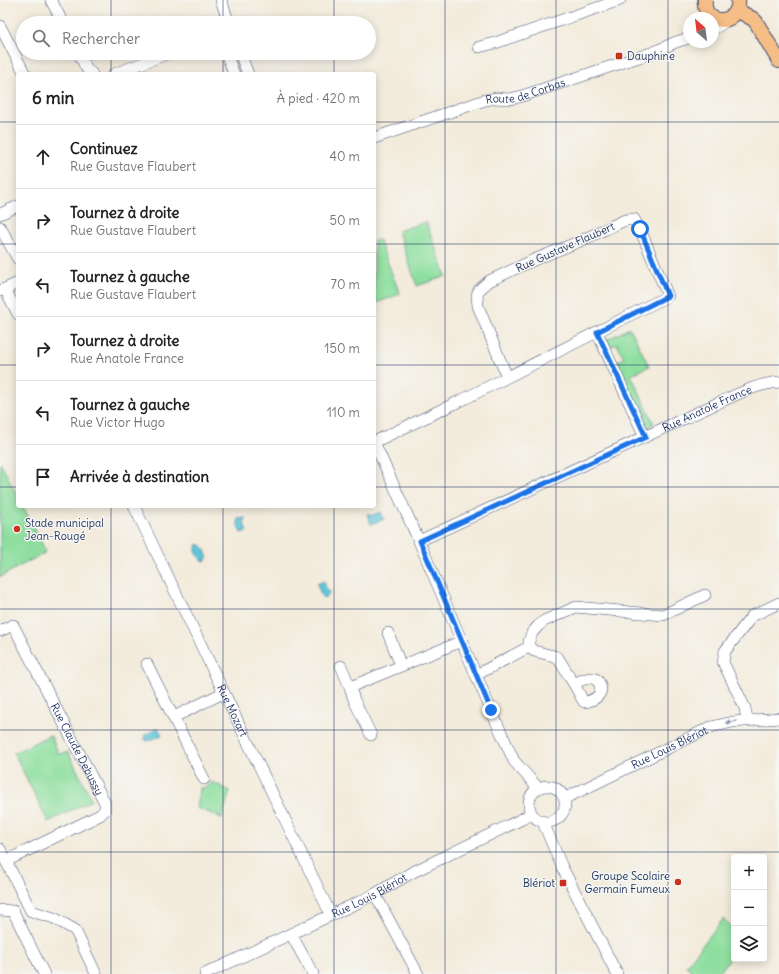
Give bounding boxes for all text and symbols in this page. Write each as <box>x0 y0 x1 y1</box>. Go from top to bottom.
north arrow <box>683 12 719 48</box>
search box <box>16 16 376 60</box>
icon: search <box>30 27 52 49</box>
text: Rechercher <box>62 29 140 48</box>
place label: Dauphine <box>627 49 675 63</box>
marker: Dauphine <box>614 51 624 61</box>
street label: Route de Corbas <box>485 75 567 107</box>
text: 6 min <box>32 87 74 109</box>
text: À pied · 420 m <box>277 90 360 107</box>
text: Continuez <box>70 139 138 158</box>
icon: ahead <box>32 146 54 168</box>
text: 40 m <box>329 148 360 165</box>
text: Rue Gustave Flaubert <box>70 158 196 175</box>
text: Tournez à droite <box>70 203 179 222</box>
icon: right <box>32 210 54 232</box>
text: 50 m <box>329 212 360 229</box>
street label: Rue Gustave Flaubert <box>513 219 617 275</box>
route start <box>631 220 649 238</box>
text: Rue Gustave Flaubert <box>70 222 196 239</box>
text: Tournez à gauche <box>70 267 190 286</box>
icon: left <box>32 274 54 296</box>
text: 70 m <box>331 276 360 293</box>
text: Rue Gustave Flaubert <box>70 286 196 303</box>
text: Tournez à droite <box>70 331 179 350</box>
icon: right <box>32 338 54 360</box>
text: 150 m <box>324 340 360 357</box>
text: Rue Anatole France <box>70 350 184 367</box>
street label: Rue Anatole France <box>660 382 754 435</box>
text: Tournez à gauche <box>70 395 190 414</box>
icon: left <box>32 402 54 424</box>
text: 110 m <box>327 404 360 421</box>
text: Rue Victor Hugo <box>70 414 165 431</box>
icon: arrive <box>32 466 54 488</box>
text: Arrivée à destination <box>70 467 209 486</box>
place label: Stade municipal Jean-Rougé <box>25 516 104 543</box>
marker: Stade municipal Jean-Rougé <box>12 524 22 534</box>
street label: Rue Mozart <box>214 682 251 739</box>
street label: Rue Claude Debussy <box>48 701 107 797</box>
route end <box>482 701 500 719</box>
one-way arrow <box>725 719 737 725</box>
street label: Rue Louis Blériot <box>629 723 710 772</box>
map controls <box>731 854 767 962</box>
button: + <box>731 854 767 890</box>
place label: Groupe Scolaire Germain Fumeux <box>585 869 671 896</box>
street label: Rue Louis Blériot <box>329 870 409 921</box>
place label: Blériot <box>523 876 555 890</box>
marker: Groupe Scolaire Germain Fumeux <box>673 877 683 887</box>
marker: Blériot <box>558 878 568 888</box>
button: − <box>731 890 767 926</box>
button: layers <box>731 926 767 962</box>

